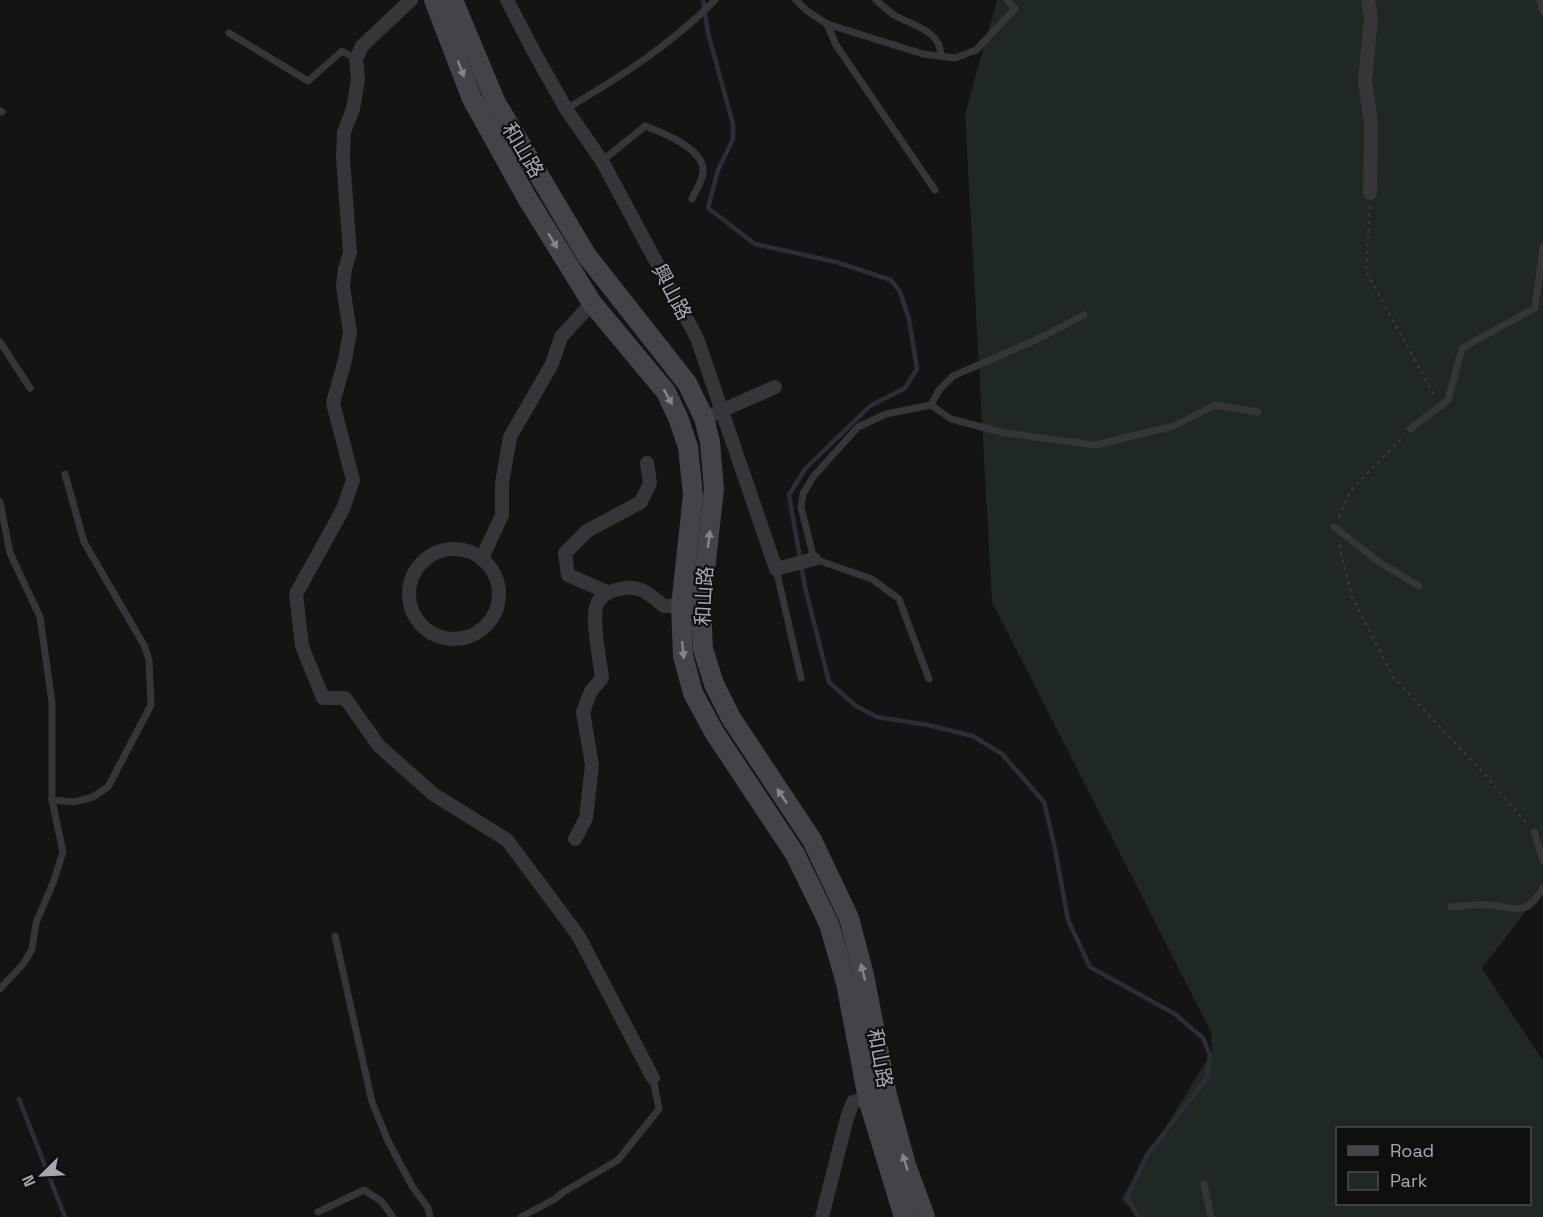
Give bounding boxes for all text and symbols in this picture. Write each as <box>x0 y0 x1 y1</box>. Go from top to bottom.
one-way arrow <box>457 60 466 78</box>
street label: 和山路 <box>496 118 550 182</box>
one-way arrow <box>547 233 558 249</box>
street label: 興山路 <box>646 259 698 325</box>
one-way arrow <box>663 389 673 406</box>
one-way arrow <box>704 529 713 548</box>
street label: 和山路 <box>689 565 719 627</box>
one-way arrow <box>678 641 688 660</box>
one-way arrow <box>777 788 788 804</box>
one-way arrow <box>858 963 868 981</box>
street label: 和山路 <box>862 1026 898 1090</box>
legend <box>1336 1127 1531 1205</box>
text: Road <box>1390 1139 1434 1162</box>
north arrow <box>12 1145 72 1205</box>
one-way arrow <box>900 1153 909 1171</box>
text: Park <box>1390 1169 1428 1192</box>
text: N <box>17 1172 41 1190</box>

